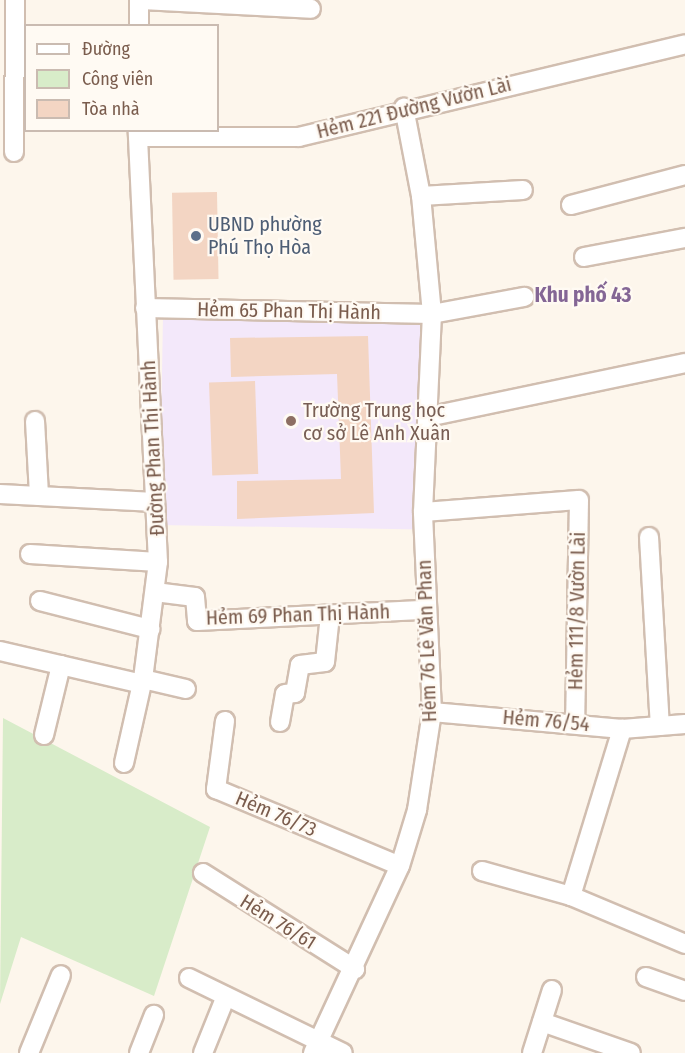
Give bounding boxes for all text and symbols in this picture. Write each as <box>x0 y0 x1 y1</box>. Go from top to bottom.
legend <box>24 24 219 132</box>
text: Đường <box>82 38 130 60</box>
text: Công viên <box>82 68 153 90</box>
street label: Hẻm 221 Đường Vườn Lài <box>314 72 514 144</box>
text: Tòa nhà <box>82 98 140 120</box>
place label: UBND phường Phú Thọ Hòa <box>208 213 322 260</box>
marker: UBND phường Phú Thọ Hòa <box>189 229 203 243</box>
district label: Khu phố 43 <box>535 282 631 308</box>
street label: Hẻm 65 Phan Thị Hành <box>197 297 381 325</box>
street label: Đường Phan Thị Hành <box>136 359 170 537</box>
place label: Trường Trung học cơ sở Lê Anh Xuân <box>303 398 450 445</box>
marker: Trường Trung học cơ sở Lê Anh Xuân <box>284 414 298 428</box>
street label: Hẻm 111/8 Vườn Lài <box>564 532 590 690</box>
street label: Hẻm 76 Lê Văn Phan <box>412 559 442 723</box>
street label: Hẻm 69 Phan Thị Hành <box>205 600 391 630</box>
street label: Hẻm 76/54 <box>502 705 590 737</box>
street label: Hẻm 76/73 <box>232 786 320 842</box>
street label: Hẻm 76/61 <box>236 889 320 955</box>

